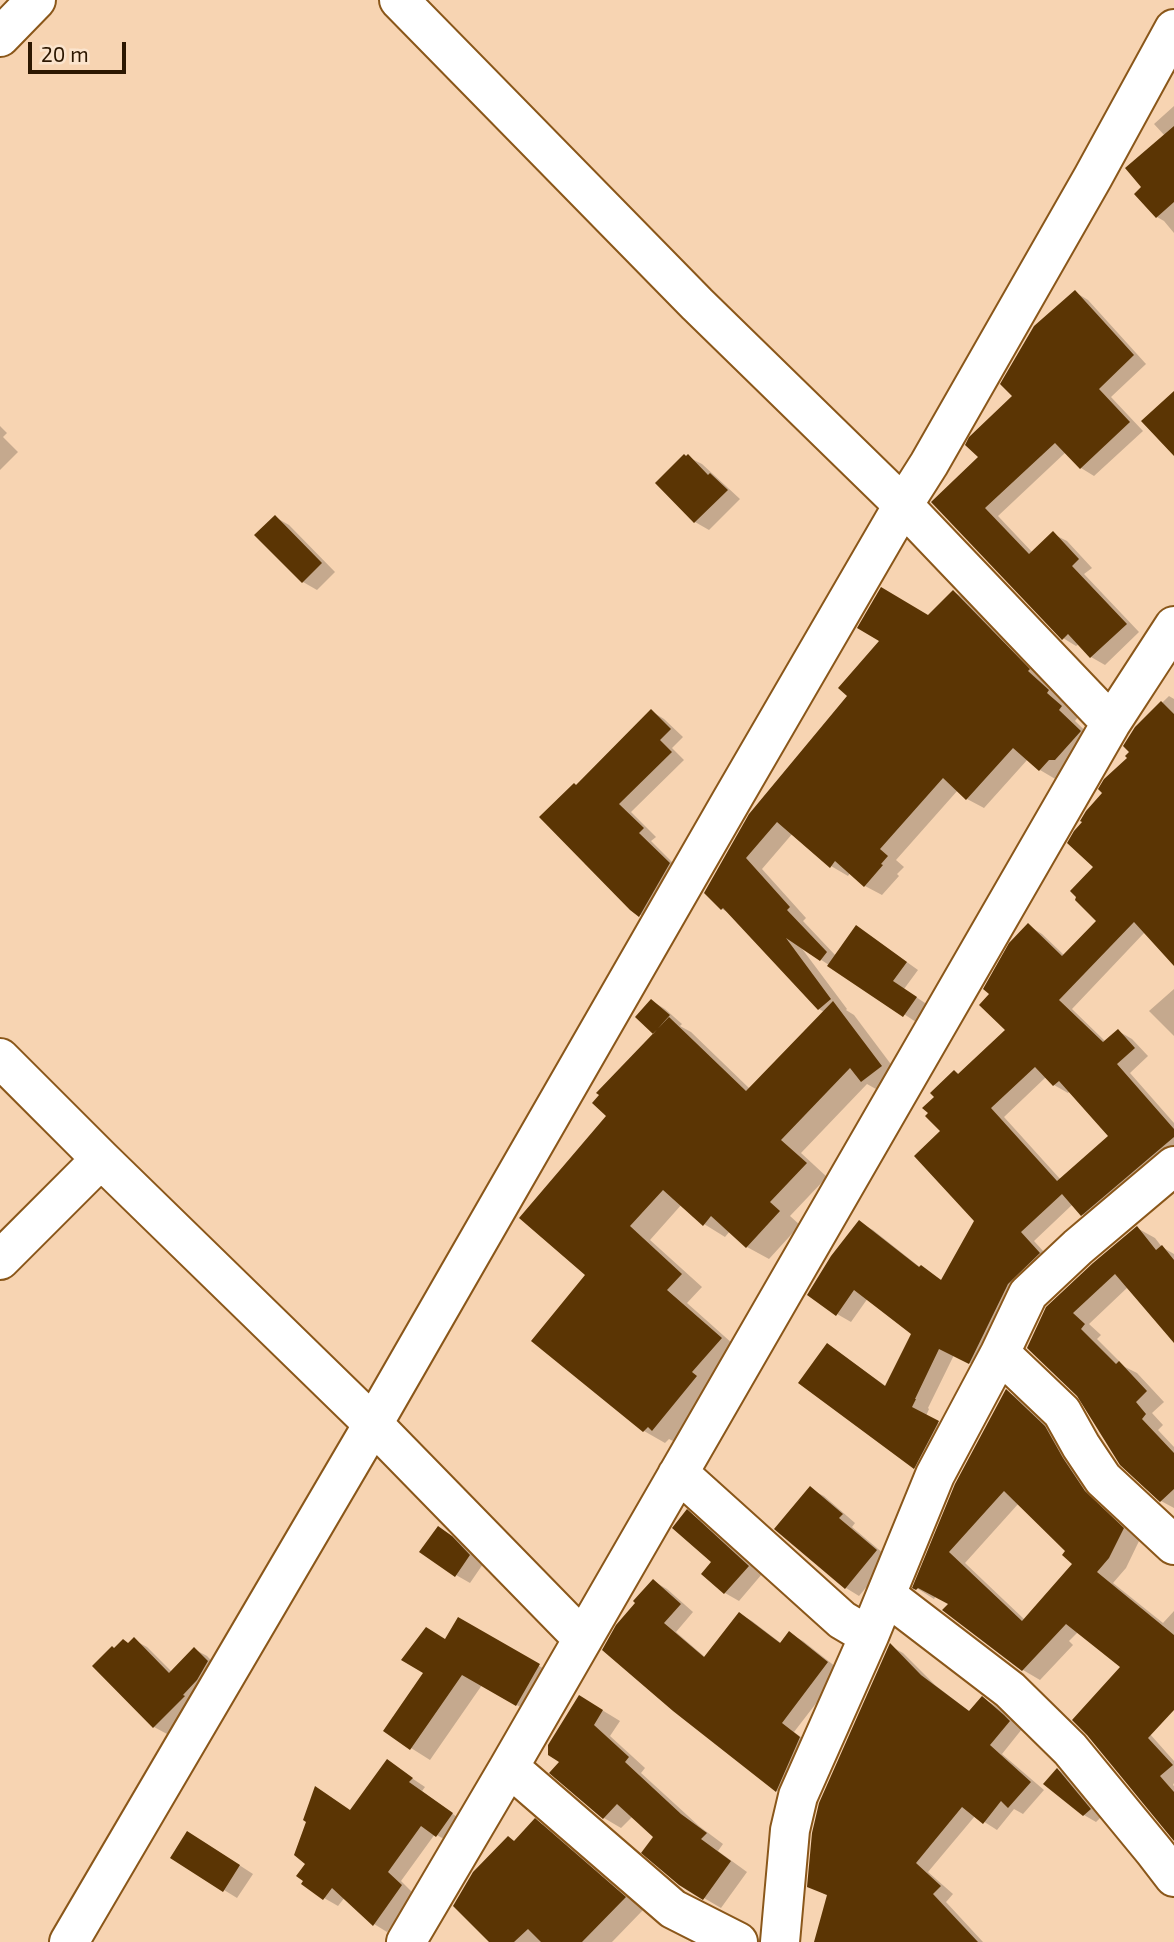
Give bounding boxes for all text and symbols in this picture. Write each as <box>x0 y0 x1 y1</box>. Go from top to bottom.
scale bar <box>32 28 130 72</box>
text: 20 m <box>41 41 89 66</box>

